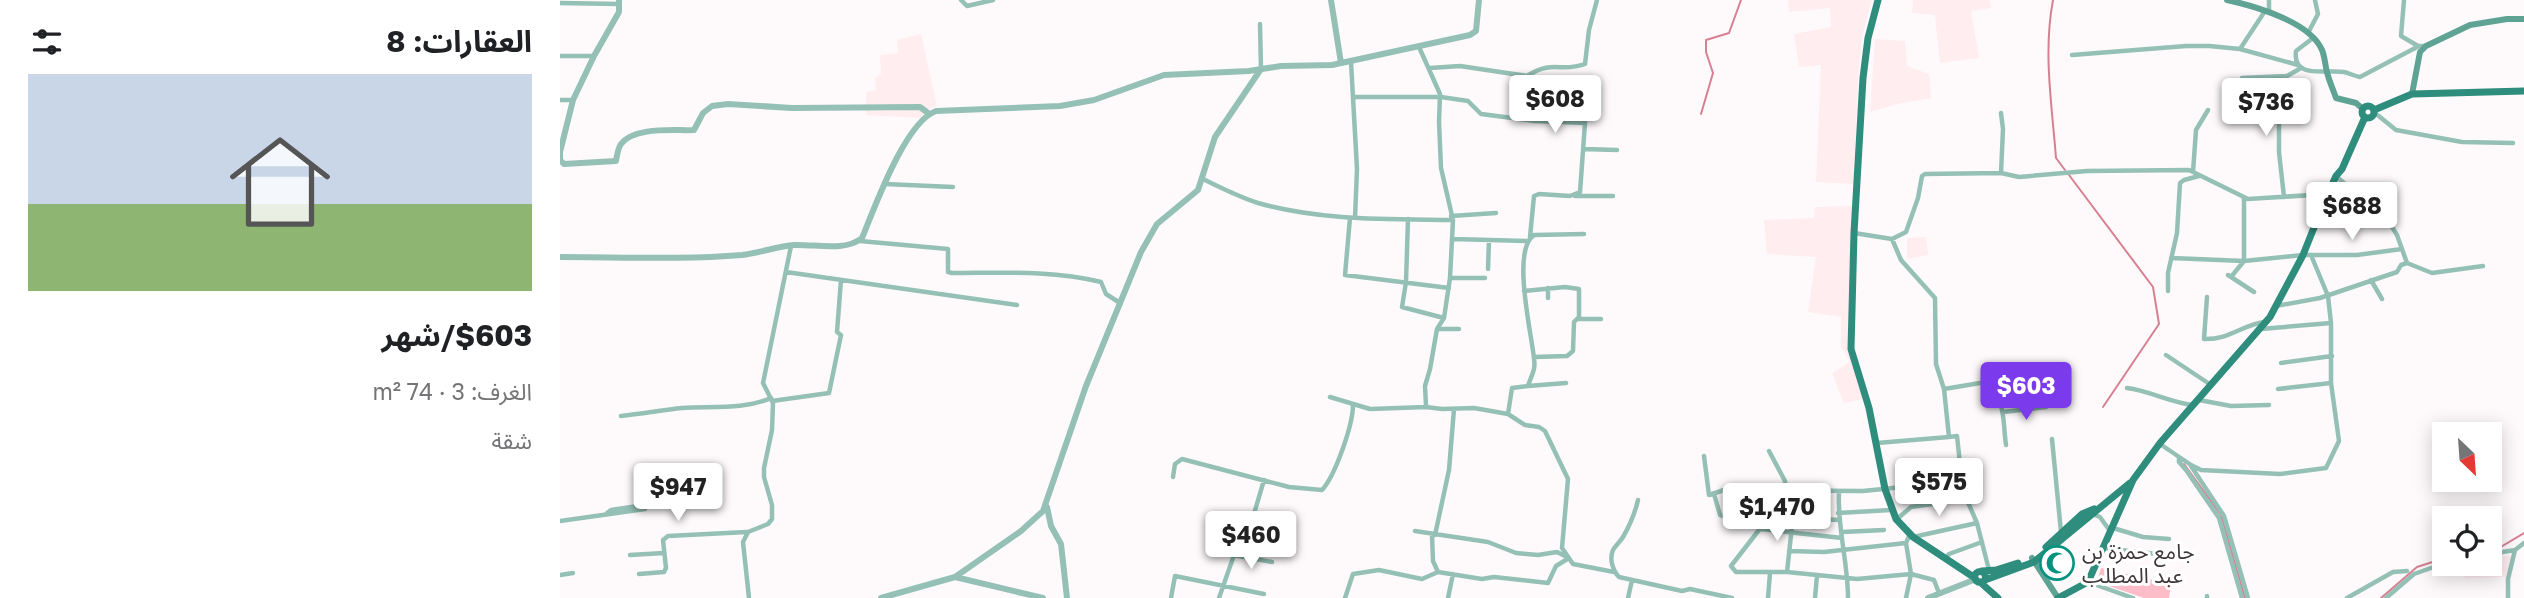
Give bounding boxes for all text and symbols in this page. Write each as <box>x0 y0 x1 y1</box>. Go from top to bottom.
icon: filters <box>28 23 66 61</box>
text: العقارات: 8 <box>386 23 532 59</box>
pin: $608 <box>1514 76 1596 135</box>
pin: $736 <box>2225 78 2307 138</box>
text: $608 <box>1525 84 1585 112</box>
text: $736 <box>2238 87 2294 115</box>
icon: home <box>217 119 343 245</box>
pin: $688 <box>2311 182 2393 242</box>
text: $688 <box>2322 191 2382 219</box>
text: $603/شهر <box>382 317 532 353</box>
pin: $603 <box>1985 362 2067 422</box>
text: $603 <box>1997 371 2056 399</box>
text: الغرف: 3 · 74 m² <box>372 377 532 405</box>
north arrow <box>2432 422 2502 492</box>
map controls <box>2432 422 2502 576</box>
text: شقة <box>491 426 532 454</box>
pin: $575 <box>1898 458 1980 518</box>
pin: $947 <box>637 463 719 523</box>
text: $575 <box>1911 467 1967 495</box>
text: $947 <box>650 472 706 500</box>
pin: $1,470 <box>1720 484 1834 543</box>
text: $1,470 <box>1739 492 1815 520</box>
button: locate <box>2432 506 2502 576</box>
pin: $460 <box>1210 512 1292 571</box>
text: $460 <box>1221 520 1281 548</box>
place label: جامع حمزة بن عبد المطلب <box>2082 538 2195 588</box>
mosque icon: جامع حمزة بن عبد المطلب <box>2038 544 2076 582</box>

